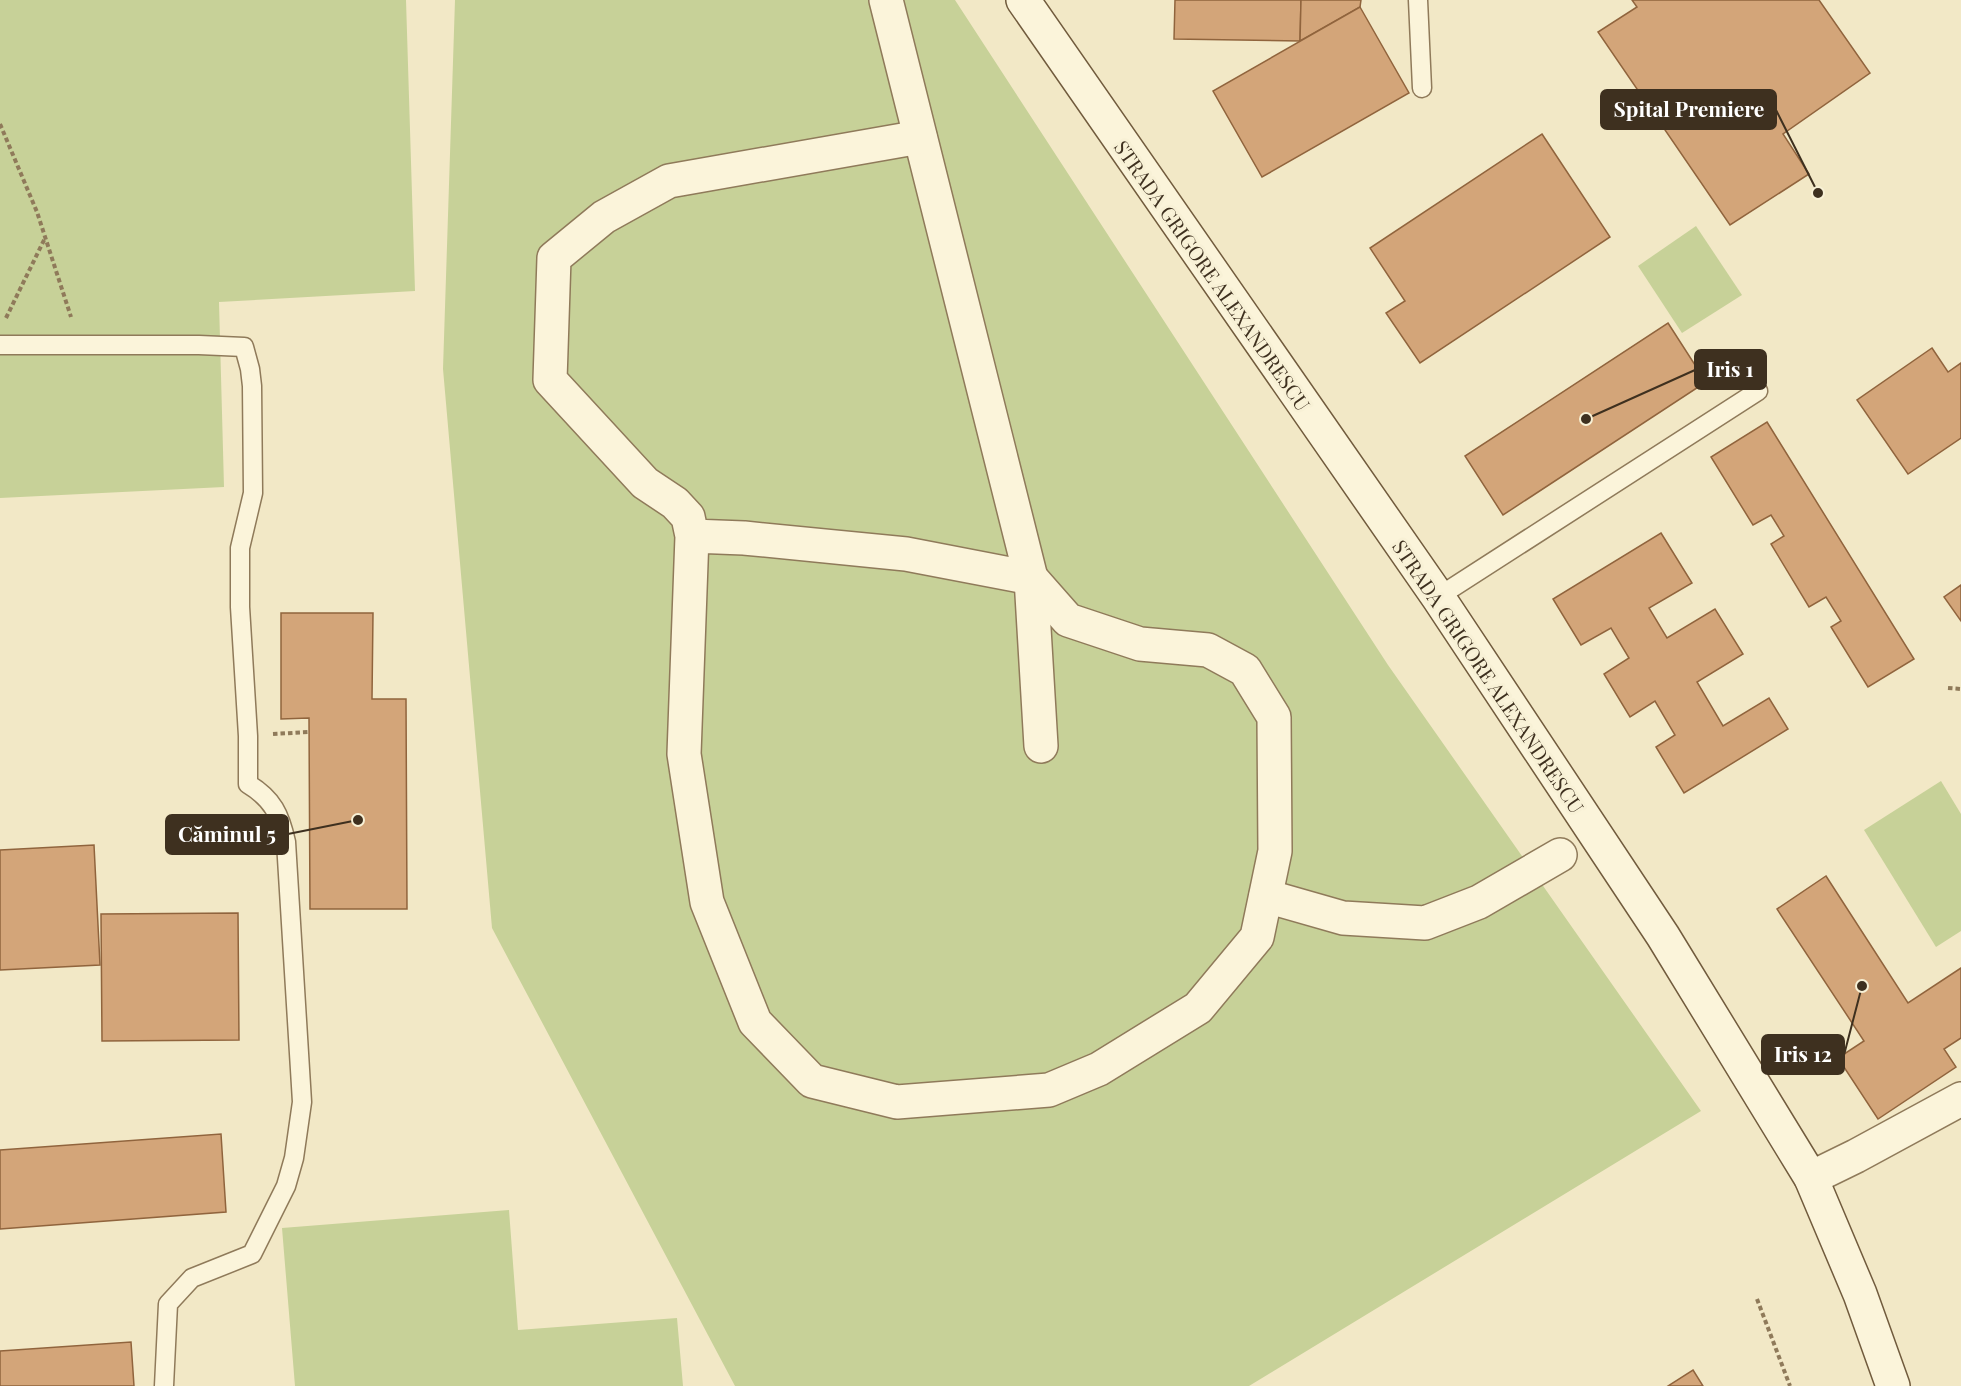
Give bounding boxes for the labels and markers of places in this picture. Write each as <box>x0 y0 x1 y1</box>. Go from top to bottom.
callout: Spital Premiere <box>1601 90 1776 129</box>
callout: Iris 1 <box>1695 350 1766 389</box>
callout: Căminul 5 <box>166 815 288 854</box>
callout: Iris 12 <box>1762 1035 1844 1074</box>

